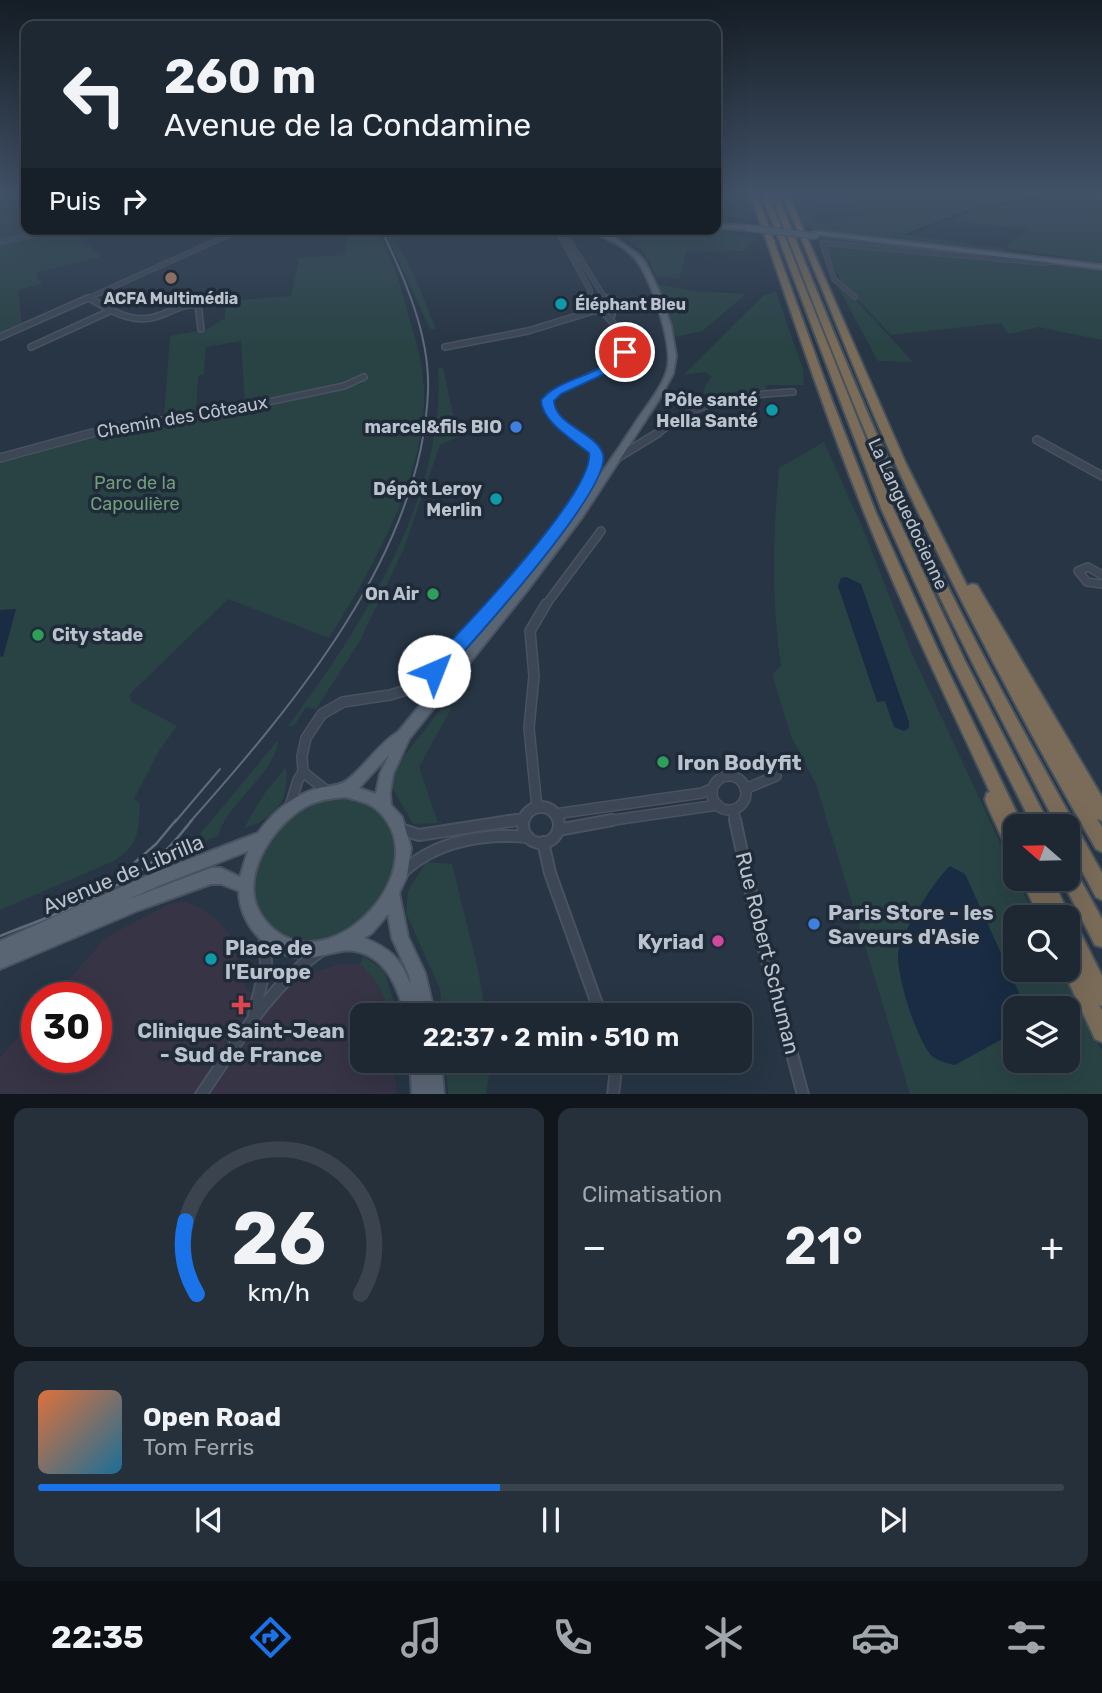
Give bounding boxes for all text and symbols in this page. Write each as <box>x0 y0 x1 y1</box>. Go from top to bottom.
text: 260 m <box>164 47 316 105</box>
icon: left <box>49 49 140 140</box>
text: Avenue de la Condamine <box>164 106 531 144</box>
icon: right <box>115 182 153 220</box>
text: Puis <box>49 186 101 217</box>
marker: ACFA Multimédia <box>163 270 179 286</box>
place label: ACFA Multimédia <box>104 289 238 308</box>
place label: Éléphant Bleu <box>575 294 686 314</box>
marker: Éléphant Bleu <box>553 296 569 312</box>
pin <box>595 322 655 382</box>
icon: arrive <box>606 333 644 371</box>
place label: Pôle santé Hella Santé <box>656 389 758 432</box>
street label: Chemin des Côteaux <box>95 391 269 443</box>
marker: Pôle santé Hella Santé <box>764 402 780 418</box>
place label: marcel&fils BIO <box>365 416 502 438</box>
marker: marcel&fils BIO <box>508 419 524 435</box>
street label: La Languedocienne <box>863 435 953 593</box>
park label: Parc de la Capoulière <box>90 472 180 515</box>
place label: Dépôt Leroy Merlin <box>373 478 482 521</box>
marker: Dépôt Leroy Merlin <box>488 491 504 507</box>
place label: On Air <box>365 583 419 605</box>
marker: On Air <box>425 586 441 602</box>
place label: City stade <box>52 624 144 646</box>
marker: City stade <box>30 627 46 643</box>
position arrow <box>397 634 471 708</box>
place label: Iron Bodyfit <box>677 750 802 775</box>
marker: Iron Bodyfit <box>655 754 671 770</box>
north arrow <box>1003 814 1080 891</box>
map controls <box>1003 814 1080 1073</box>
street label: Avenue de Librilla <box>39 829 207 919</box>
street label: Rue Robert Schuman <box>731 849 805 1057</box>
place label: Paris Store - les Saveurs d'Asie <box>828 900 994 949</box>
button: search <box>1003 905 1080 982</box>
marker: Paris Store - les Saveurs d'Asie <box>806 916 822 932</box>
place label: Kyriad <box>637 929 704 954</box>
marker: Kyriad <box>710 933 726 949</box>
place label: Place de l'Europe <box>225 935 313 984</box>
marker: Place de l'Europe <box>203 951 219 967</box>
speed limit sign: 30 <box>21 982 112 1073</box>
marker: Clinique Saint-Jean - Sud de France <box>231 995 251 1015</box>
button: layers <box>1003 996 1080 1073</box>
place label: Clinique Saint-Jean - Sud de France <box>137 1018 345 1067</box>
text: 22:37 · 2 min · 510 m <box>423 1022 679 1053</box>
text: Climatisation <box>582 1180 722 1208</box>
text: 26 <box>232 1196 326 1282</box>
text: 21° <box>784 1215 863 1277</box>
text: − <box>582 1224 607 1270</box>
text: + <box>1040 1224 1064 1270</box>
text: km/h <box>248 1277 310 1306</box>
text: Open Road <box>143 1402 281 1433</box>
text: Tom Ferris <box>143 1433 254 1461</box>
icon: previous <box>190 1501 228 1539</box>
icon: pause <box>532 1501 570 1539</box>
icon: next <box>874 1501 912 1539</box>
icon: directions <box>246 1613 295 1662</box>
icon: music <box>397 1613 446 1662</box>
icon: phone <box>548 1613 597 1662</box>
icon: climate <box>699 1613 748 1662</box>
icon: car <box>851 1613 900 1662</box>
icon: filters <box>1002 1613 1051 1662</box>
text: 22:35 <box>51 1618 144 1656</box>

